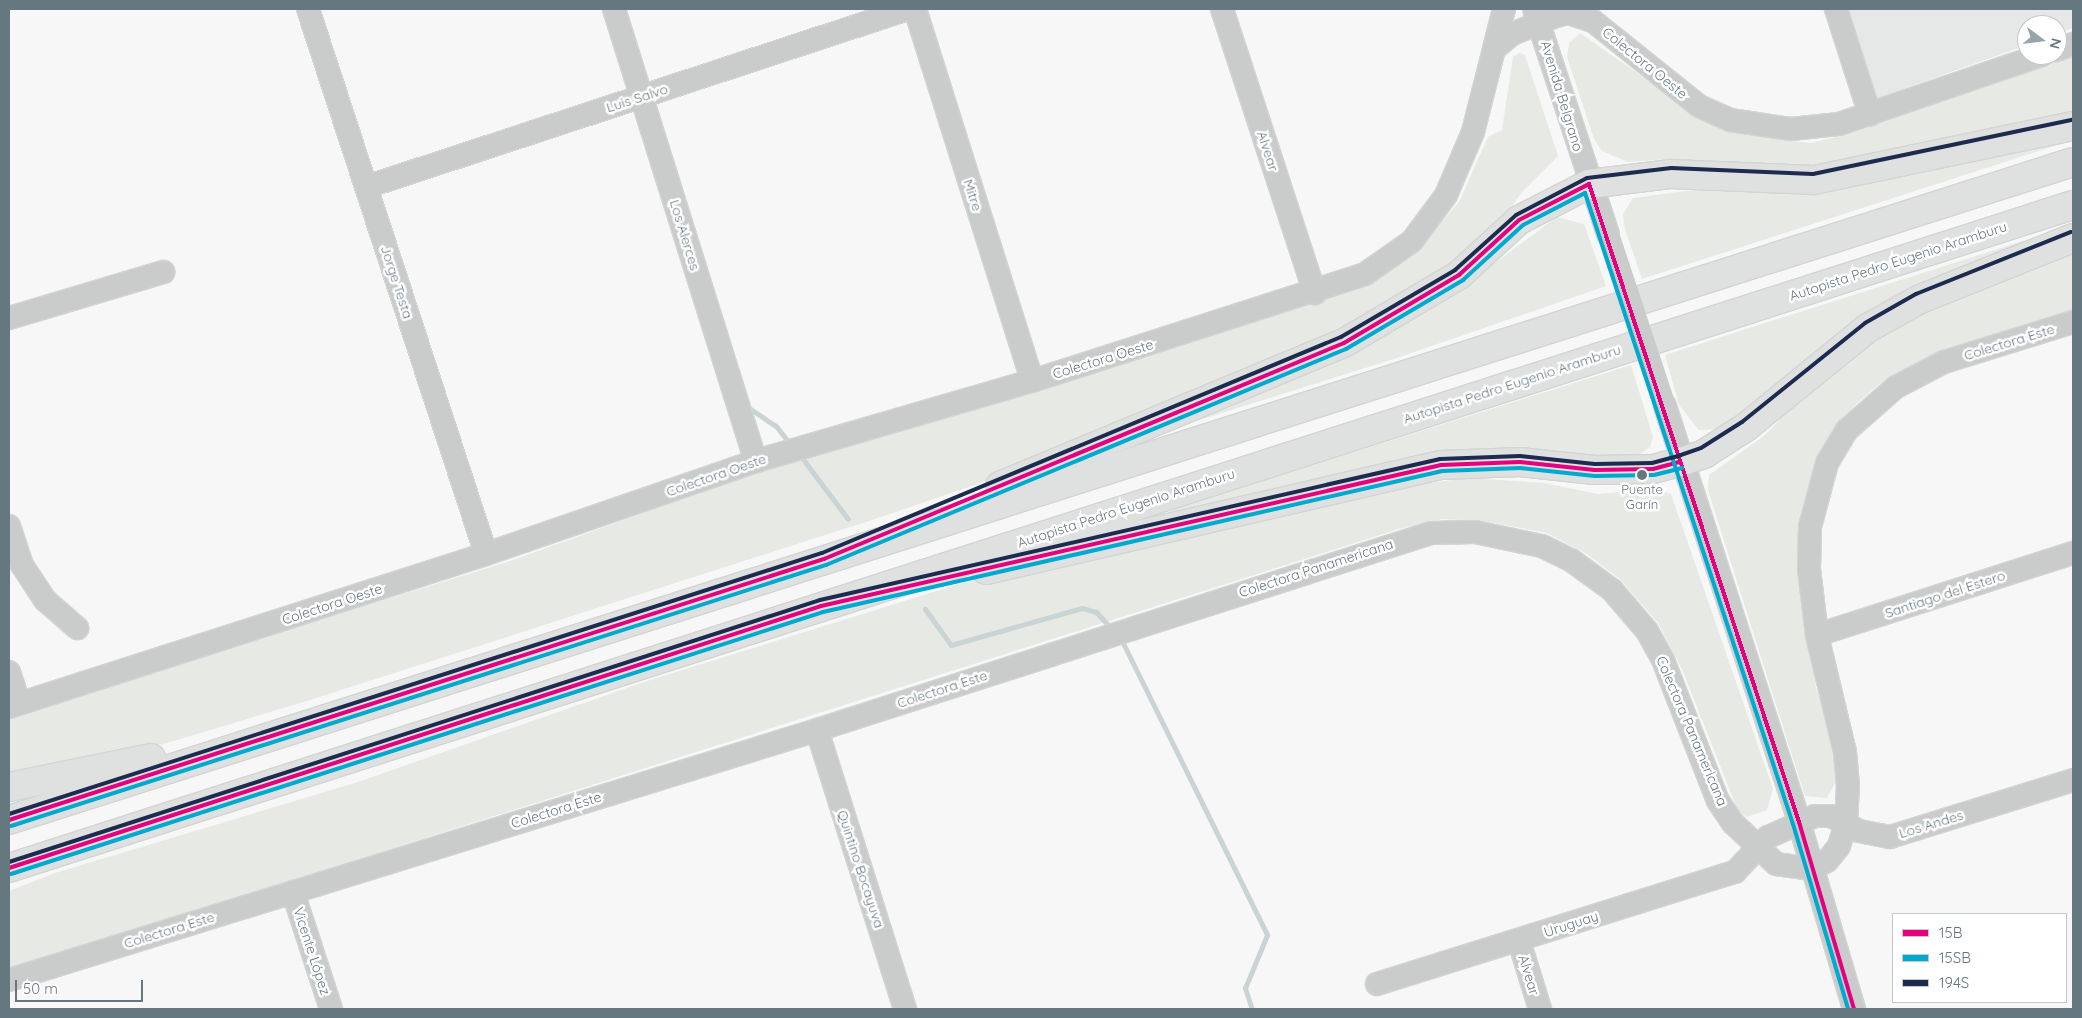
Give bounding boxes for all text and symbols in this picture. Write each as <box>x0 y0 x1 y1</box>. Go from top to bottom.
north arrow <box>2017 15 2067 65</box>
street label: Colectora Oeste <box>1599 24 1691 102</box>
text: N <box>2045 36 2066 51</box>
street label: Avenida Belgrano <box>1537 39 1587 153</box>
street label: Luis Salvo <box>604 80 670 116</box>
street label: Alvear <box>1254 129 1282 173</box>
street label: Mitre <box>960 177 986 213</box>
street label: Los Alerces <box>666 198 704 272</box>
street label: Autopista Pedro Eugenio Aramburu <box>1787 218 2009 304</box>
street label: Jorge Testa <box>377 243 417 321</box>
street label: Colectora Este <box>1962 320 2056 364</box>
street label: Colectora Oeste <box>1051 336 1155 382</box>
street label: Autopista Pedro Eugenio Aramburu <box>1401 341 1623 427</box>
street label: Colectora Oeste <box>664 450 768 500</box>
street label: Autopista Pedro Eugenio Aramburu <box>1015 465 1237 551</box>
marker: Puente Garín <box>1637 470 1647 480</box>
place label: Puente Garín <box>1621 482 1663 513</box>
street label: Colectora Panamericana <box>1237 535 1395 601</box>
street label: Santiago del Estero <box>1883 567 2007 621</box>
street label: Colectora Oeste <box>280 580 384 628</box>
street label: Colectora Panamericana <box>1653 654 1731 808</box>
street label: Colectora Este <box>895 667 989 711</box>
street label: Colectora Este <box>509 788 603 832</box>
street label: Los Andes <box>1897 806 1965 842</box>
street label: Quintino Bocayuva <box>834 808 888 930</box>
street label: Vicente López <box>290 905 334 997</box>
street label: Uruguay <box>1542 907 1600 941</box>
street label: Colectora Este <box>122 908 216 952</box>
legend <box>1892 913 2067 1003</box>
text: 15B <box>1939 923 1963 942</box>
text: 15SB <box>1939 948 1971 967</box>
street label: Alvear <box>1515 953 1543 997</box>
scale bar <box>18 970 145 1002</box>
text: 194S <box>1939 973 1969 992</box>
text: 50 m <box>23 979 58 998</box>

